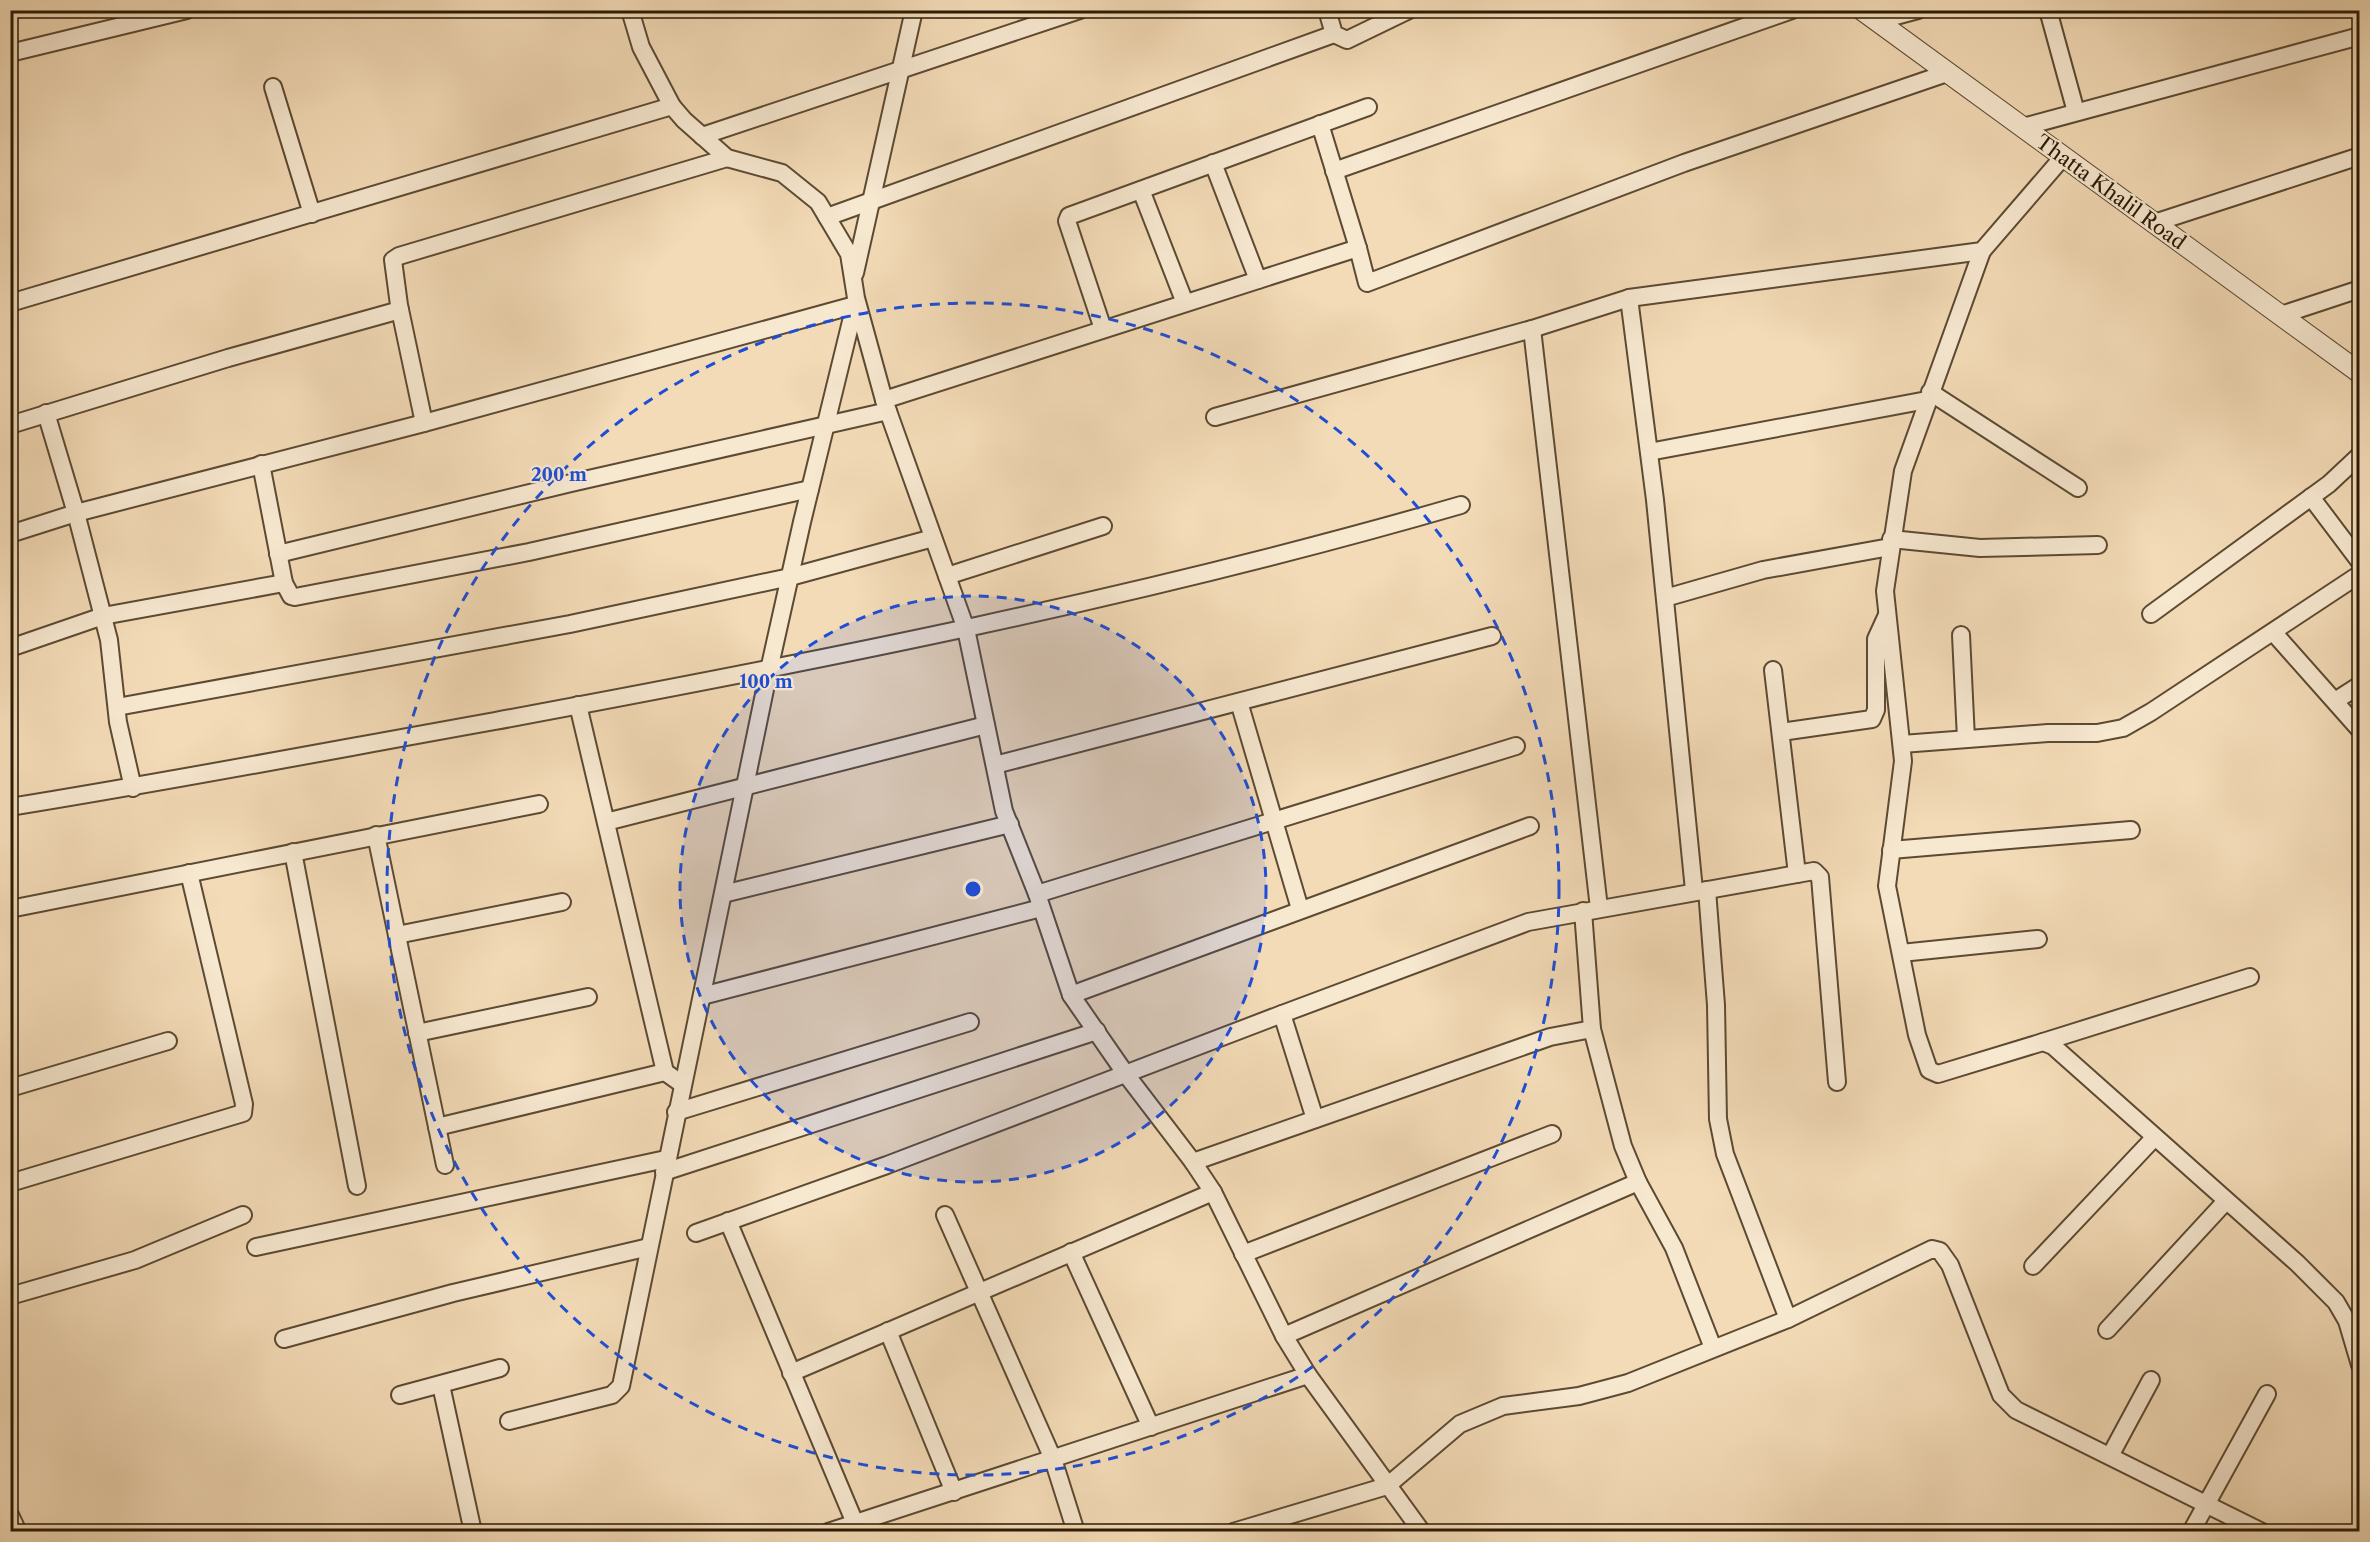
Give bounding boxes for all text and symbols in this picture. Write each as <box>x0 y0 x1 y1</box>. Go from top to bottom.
street label: Thatta Khalil Road <box>2031 130 2191 254</box>
text: 200 m <box>531 464 587 486</box>
text: 100 m <box>739 671 793 693</box>
centre of rings <box>963 879 983 899</box>

